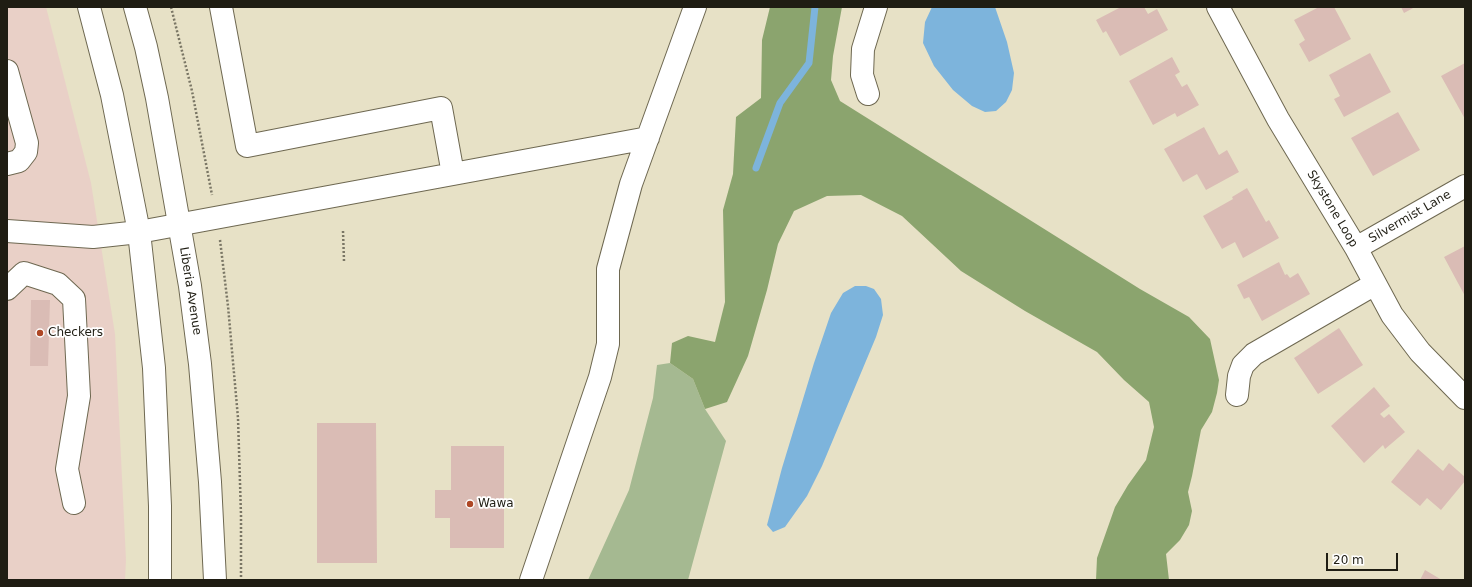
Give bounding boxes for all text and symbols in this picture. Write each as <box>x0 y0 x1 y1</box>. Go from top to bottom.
street label: Skystone Loop <box>1303 168 1361 250</box>
street label: Silvermist Lane <box>1366 188 1454 246</box>
street label: Liberia Avenue <box>176 246 204 336</box>
place label: Checkers <box>48 326 103 340</box>
marker: Checkers <box>35 328 45 338</box>
place label: Wawa <box>478 497 514 511</box>
marker: Wawa <box>465 499 475 509</box>
scale bar <box>1328 545 1400 571</box>
text: 20 m <box>1333 553 1364 567</box>

